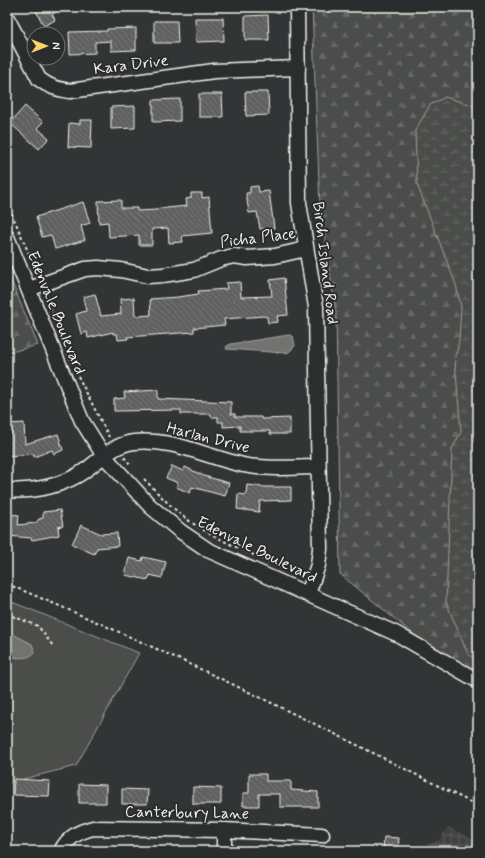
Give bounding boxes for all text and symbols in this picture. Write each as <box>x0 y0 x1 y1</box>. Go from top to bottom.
north arrow <box>26 26 66 66</box>
text: N <box>48 42 62 50</box>
street label: Kara Drive <box>92 50 170 80</box>
street label: Birch Island Road <box>307 201 343 325</box>
street label: Picha Place <box>219 223 297 253</box>
street label: Edenvale Boulevard <box>22 248 90 378</box>
street label: Harlan Drive <box>164 418 252 458</box>
street label: Edenvale Boulevard <box>193 512 321 588</box>
street label: Canterbury Lane <box>125 801 249 825</box>

